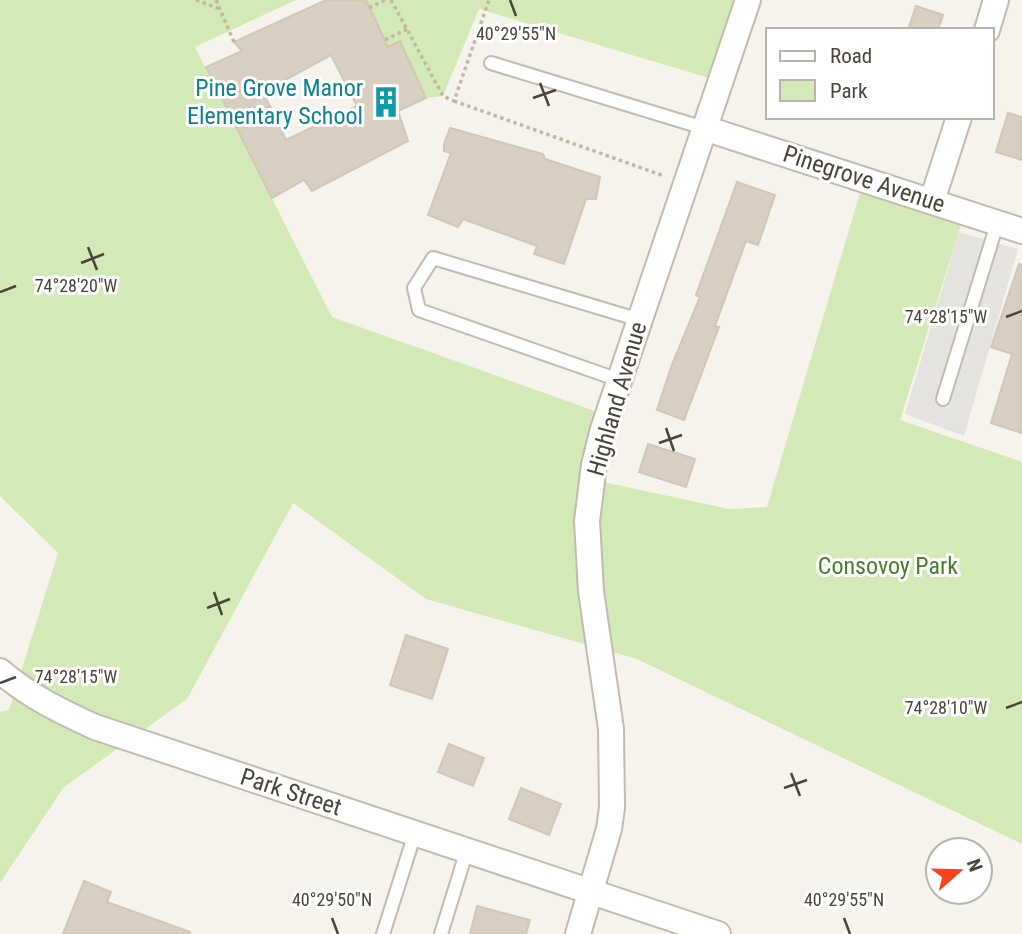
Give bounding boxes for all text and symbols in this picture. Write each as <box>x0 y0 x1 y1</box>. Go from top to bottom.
text: 40°29'55"N <box>476 23 556 44</box>
legend <box>766 28 994 119</box>
text: Road <box>830 44 872 68</box>
place label: Pine Grove Manor Elementary School <box>187 74 363 130</box>
text: Park <box>830 79 868 103</box>
building icon: Pine Grove Manor Elementary School <box>369 85 403 119</box>
street label: Pinegrove Avenue <box>780 140 948 218</box>
text: 74°28'20"W <box>35 275 118 296</box>
text: 74°28'15"W <box>905 306 988 327</box>
street label: Highland Avenue <box>582 319 652 479</box>
park label: Consovoy Park <box>818 552 958 580</box>
text: 74°28'15"W <box>35 666 118 687</box>
text: 74°28'10"W <box>905 697 988 718</box>
street label: Park Street <box>237 763 345 821</box>
north arrow <box>924 836 994 906</box>
text: N <box>962 856 987 875</box>
text: 40°29'50"N <box>292 889 372 910</box>
text: 40°29'55"N <box>804 889 884 910</box>

